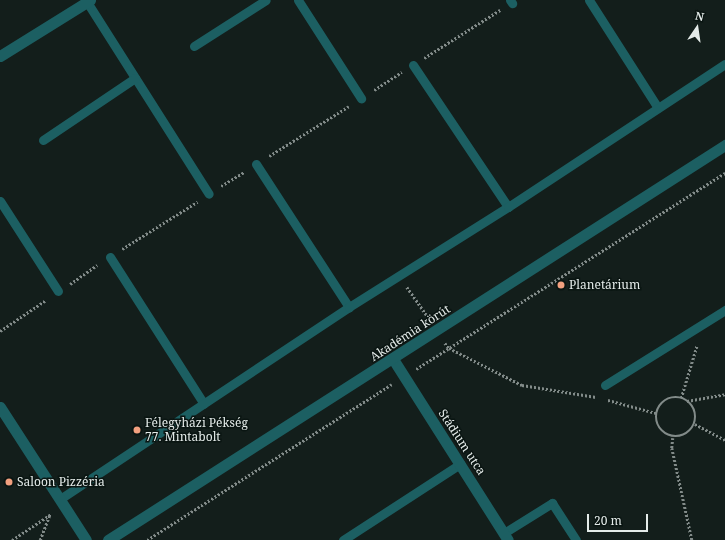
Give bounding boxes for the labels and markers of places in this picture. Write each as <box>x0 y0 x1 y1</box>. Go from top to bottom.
place label: Planetárium <box>569 278 640 292</box>
marker: Planetárium <box>556 280 566 290</box>
place label: Félegyházi Pékség 77. Mintabolt <box>145 416 248 444</box>
marker: Félegyházi Pékség 77. Mintabolt <box>132 425 142 435</box>
place label: Saloon Pizzéria <box>17 475 105 489</box>
marker: Saloon Pizzéria <box>4 477 14 487</box>

